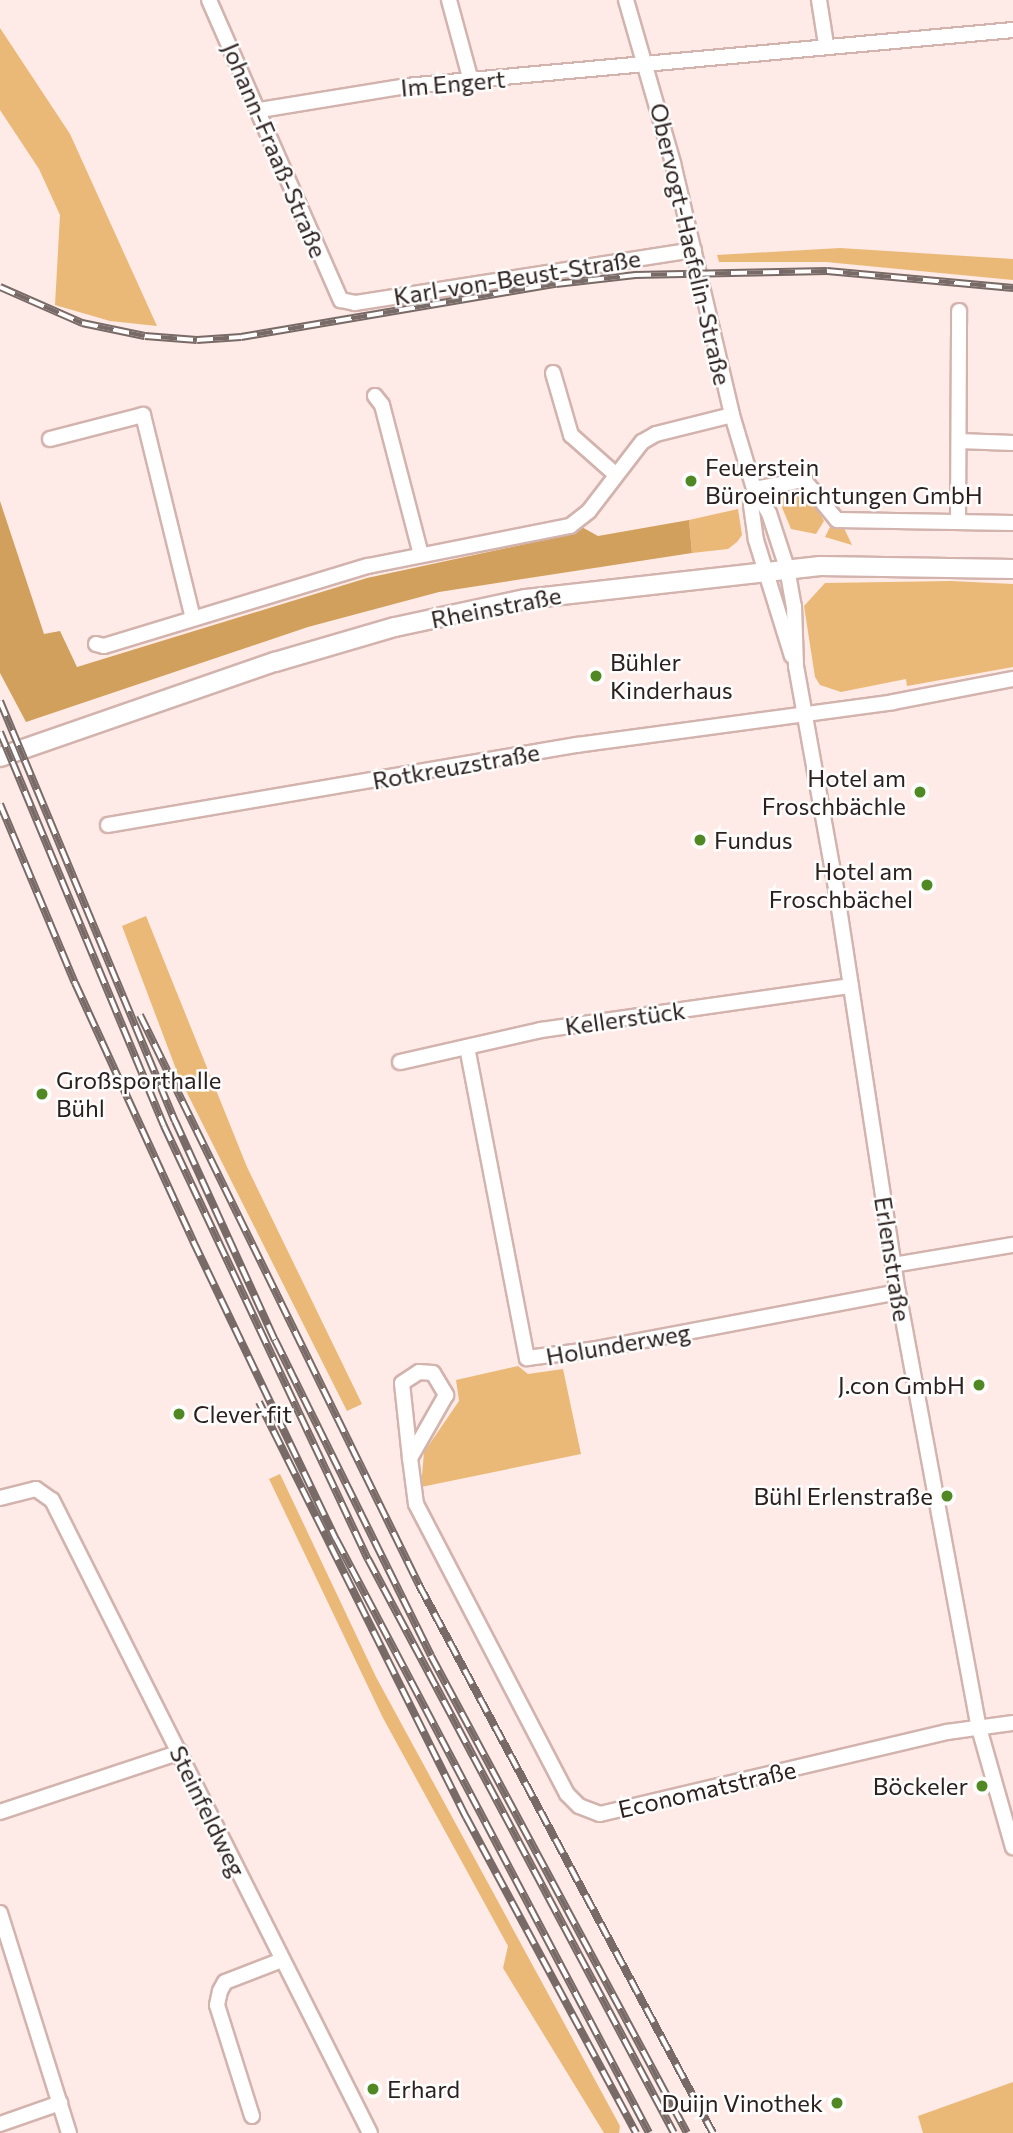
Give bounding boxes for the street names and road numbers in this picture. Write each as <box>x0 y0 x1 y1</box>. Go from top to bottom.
street label: Johann-Fraaß-Straße <box>217 38 333 262</box>
street label: Im Engert <box>399 64 507 102</box>
street label: Obervogt-Haefelin-Straße <box>644 100 738 388</box>
street label: Karl-von-Beust-Straße <box>391 243 643 311</box>
street label: Rheinstraße <box>428 580 564 634</box>
street label: Rotkreuzstraße <box>370 737 542 795</box>
street label: Kellerstück <box>563 995 687 1041</box>
street label: Erlenstraße <box>869 1194 917 1324</box>
street label: Holunderweg <box>544 1317 692 1371</box>
street label: Steinfeldweg <box>164 1741 252 1881</box>
street label: Economatstraße <box>615 1755 799 1823</box>

